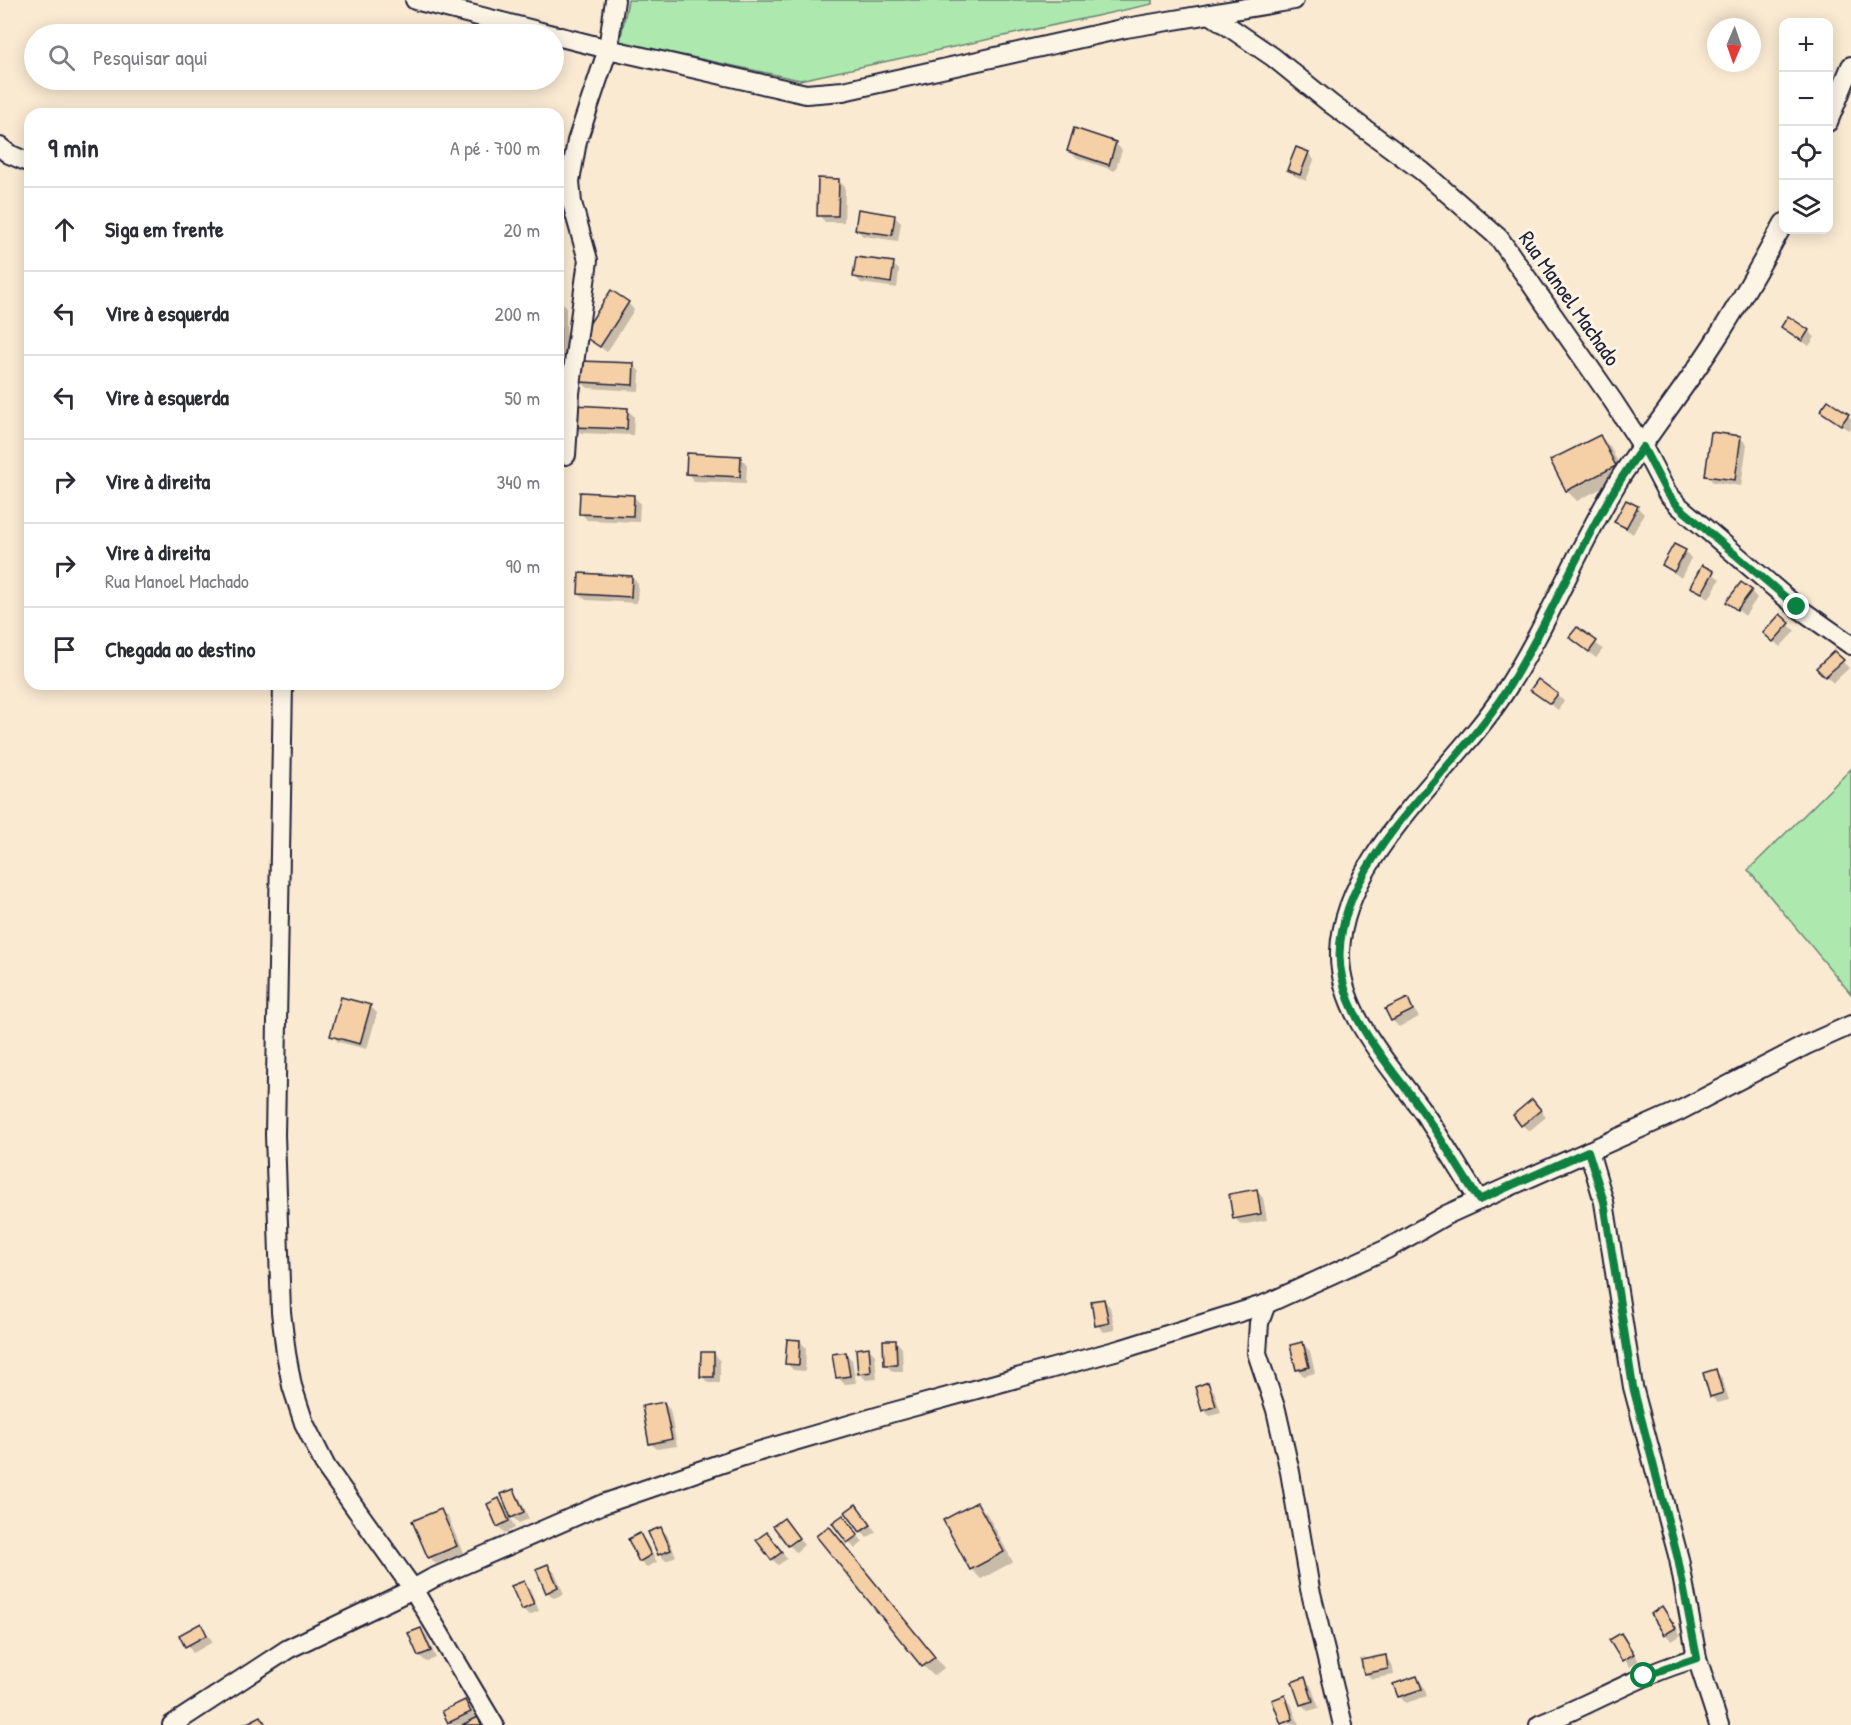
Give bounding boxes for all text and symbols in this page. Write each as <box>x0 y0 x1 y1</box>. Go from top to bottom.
north arrow <box>1707 18 1761 72</box>
map controls <box>1779 18 1833 234</box>
button: + <box>1779 18 1833 72</box>
search box <box>24 24 564 90</box>
icon: search <box>45 41 78 74</box>
text: Pesquisar aqui <box>93 42 208 72</box>
button: − <box>1779 72 1833 126</box>
button: locate <box>1779 126 1833 180</box>
text: 9 min <box>48 130 99 165</box>
text: A pé · 700 m <box>450 134 540 161</box>
button: layers <box>1779 180 1833 234</box>
icon: ahead <box>48 213 81 246</box>
text: Siga em frente <box>105 214 224 244</box>
text: 20 m <box>503 216 540 243</box>
street label: Rua Manoel Machado <box>1512 225 1628 372</box>
icon: left <box>48 297 81 330</box>
text: Vire à esquerda <box>105 298 229 328</box>
text: 200 m <box>495 300 540 327</box>
icon: left <box>48 381 81 414</box>
text: Vire à esquerda <box>105 382 229 412</box>
text: 50 m <box>504 384 540 411</box>
icon: right <box>48 465 81 498</box>
text: Vire à direita <box>105 466 210 496</box>
text: 340 m <box>496 468 540 495</box>
text: Vire à direita <box>105 537 210 567</box>
icon: right <box>48 549 81 582</box>
text: 90 m <box>506 552 540 579</box>
text: Rua Manoel Machado <box>105 567 249 594</box>
route end <box>1783 593 1809 619</box>
icon: arrive <box>48 633 81 666</box>
text: Chegada ao destino <box>105 634 255 664</box>
route start <box>1630 1662 1656 1688</box>

